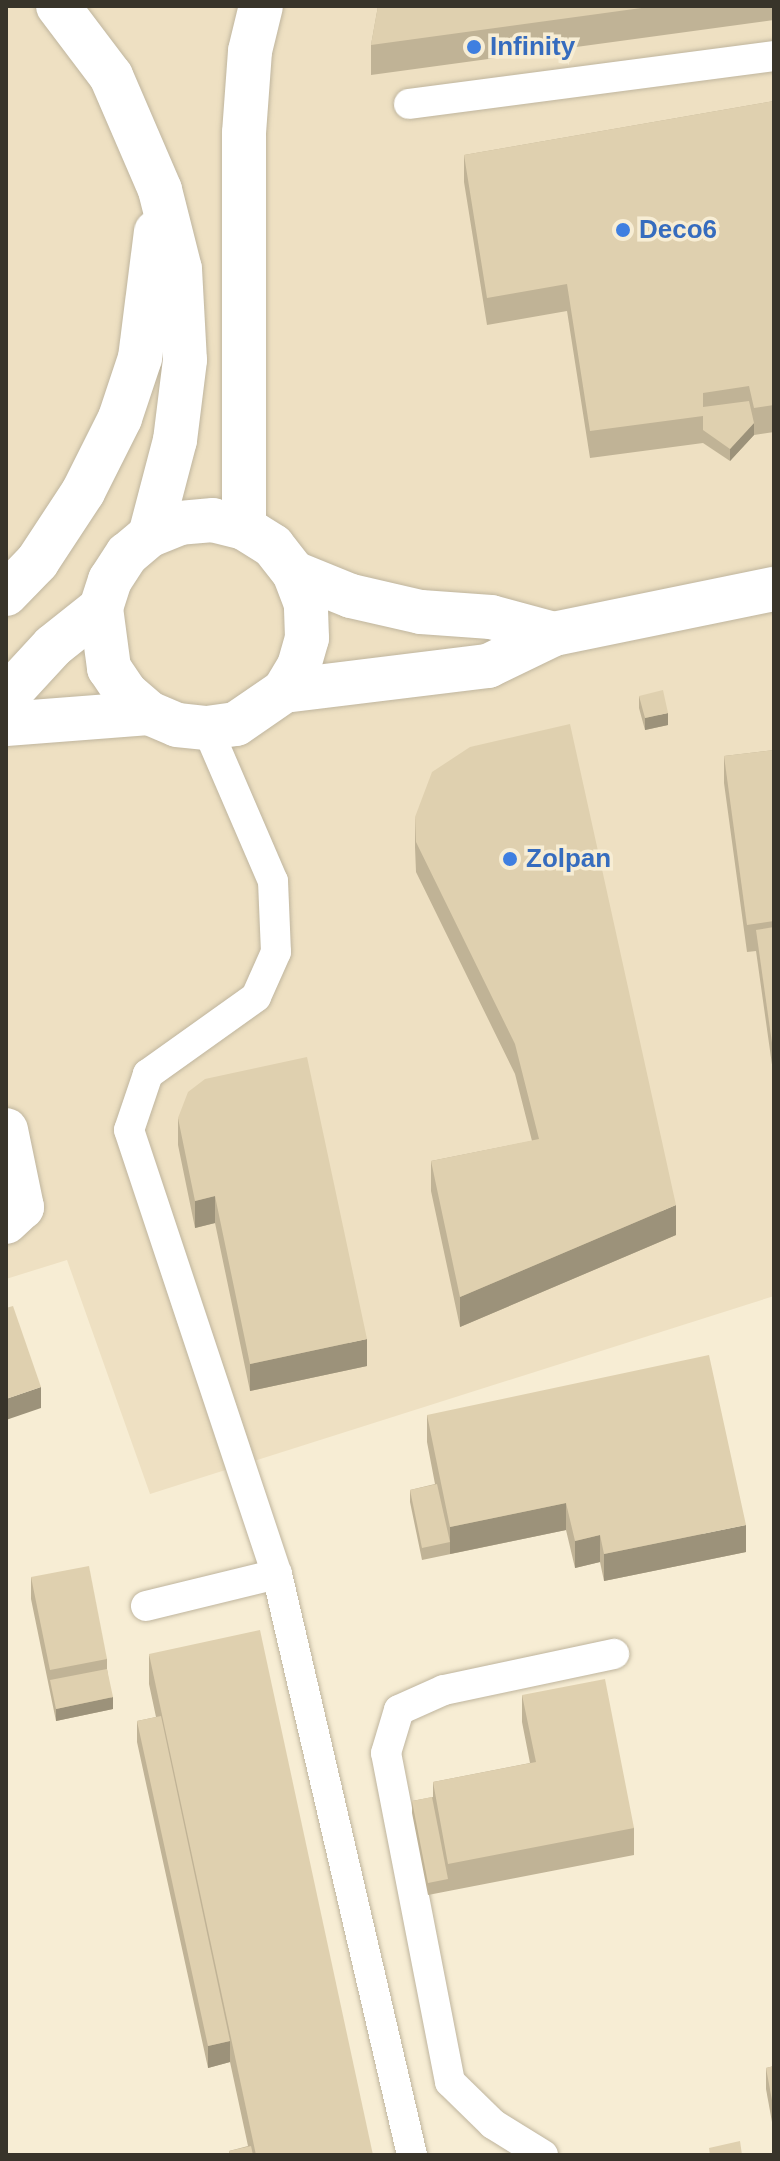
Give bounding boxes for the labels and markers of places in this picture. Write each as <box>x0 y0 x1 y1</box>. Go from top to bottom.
place label: Infinity <box>490 31 575 63</box>
marker: Infinity <box>465 38 483 56</box>
place label: Deco6 <box>639 214 717 246</box>
marker: Deco6 <box>614 221 632 239</box>
place label: Zolpan <box>526 843 611 875</box>
marker: Zolpan <box>501 850 519 868</box>

